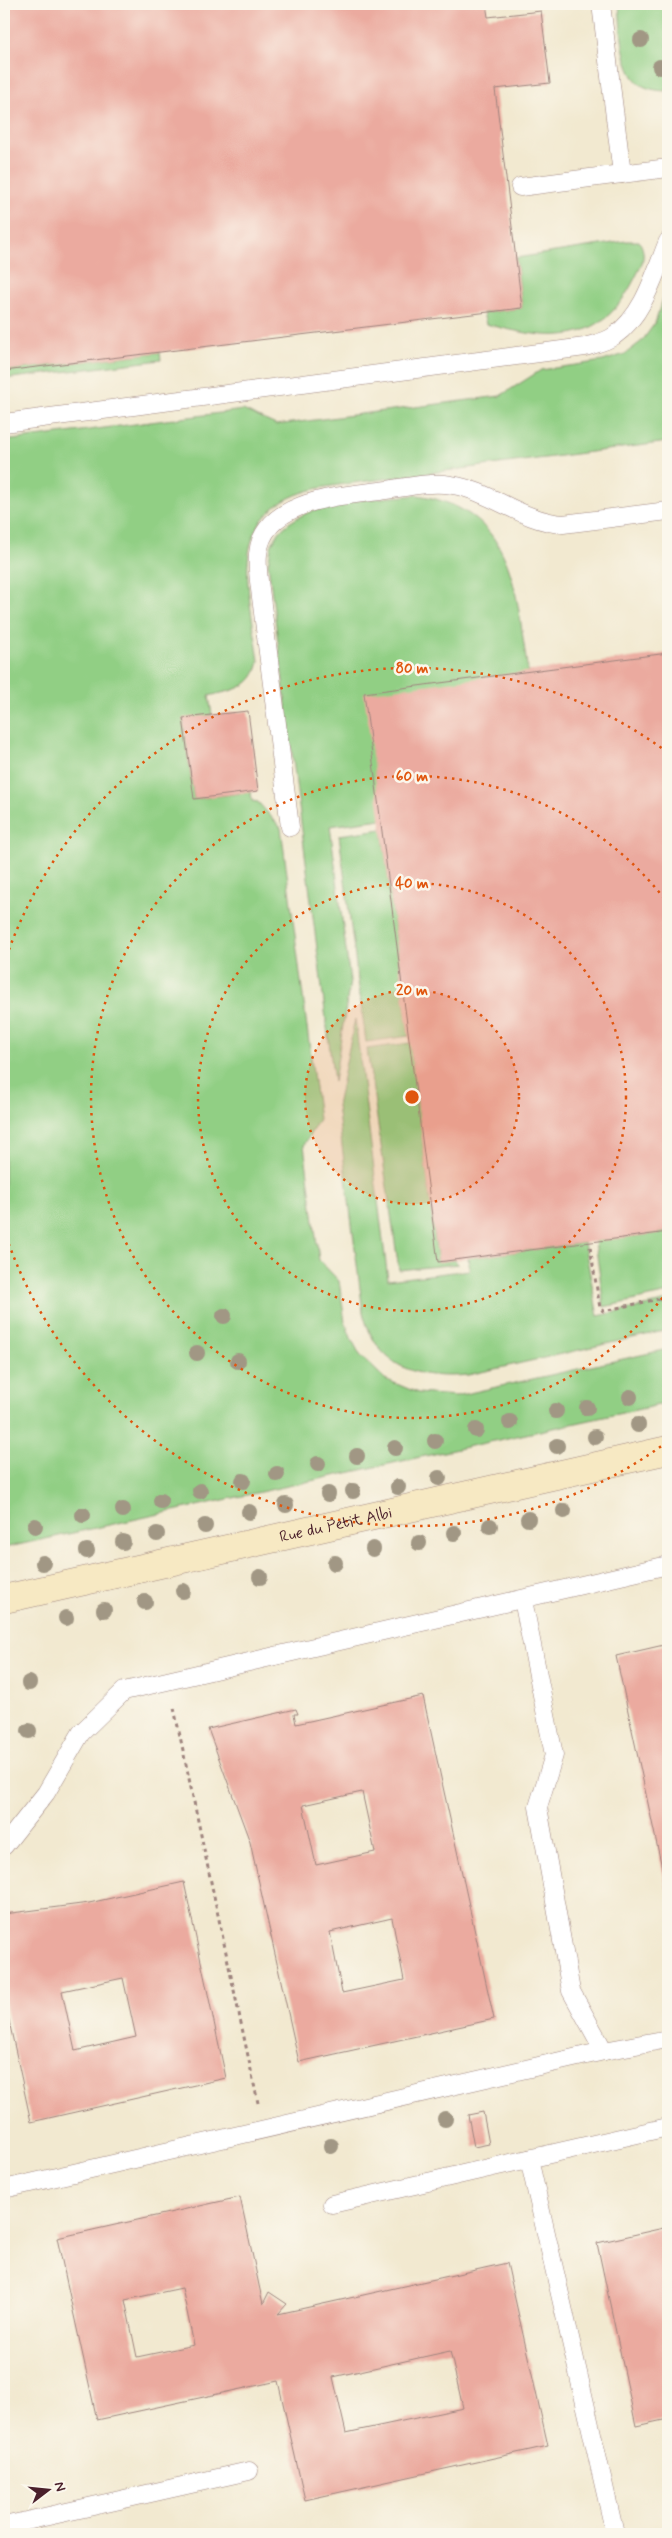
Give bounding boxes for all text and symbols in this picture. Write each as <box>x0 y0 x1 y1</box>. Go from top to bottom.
text: 80 m <box>395 659 429 679</box>
text: 60 m <box>396 767 428 787</box>
text: 40 m <box>395 874 429 894</box>
text: 20 m <box>396 981 428 1001</box>
centre of rings <box>403 1088 421 1106</box>
street label: Rue du Petit Albi <box>277 1502 394 1547</box>
north arrow <box>22 2466 72 2516</box>
text: N <box>50 2480 69 2494</box>

